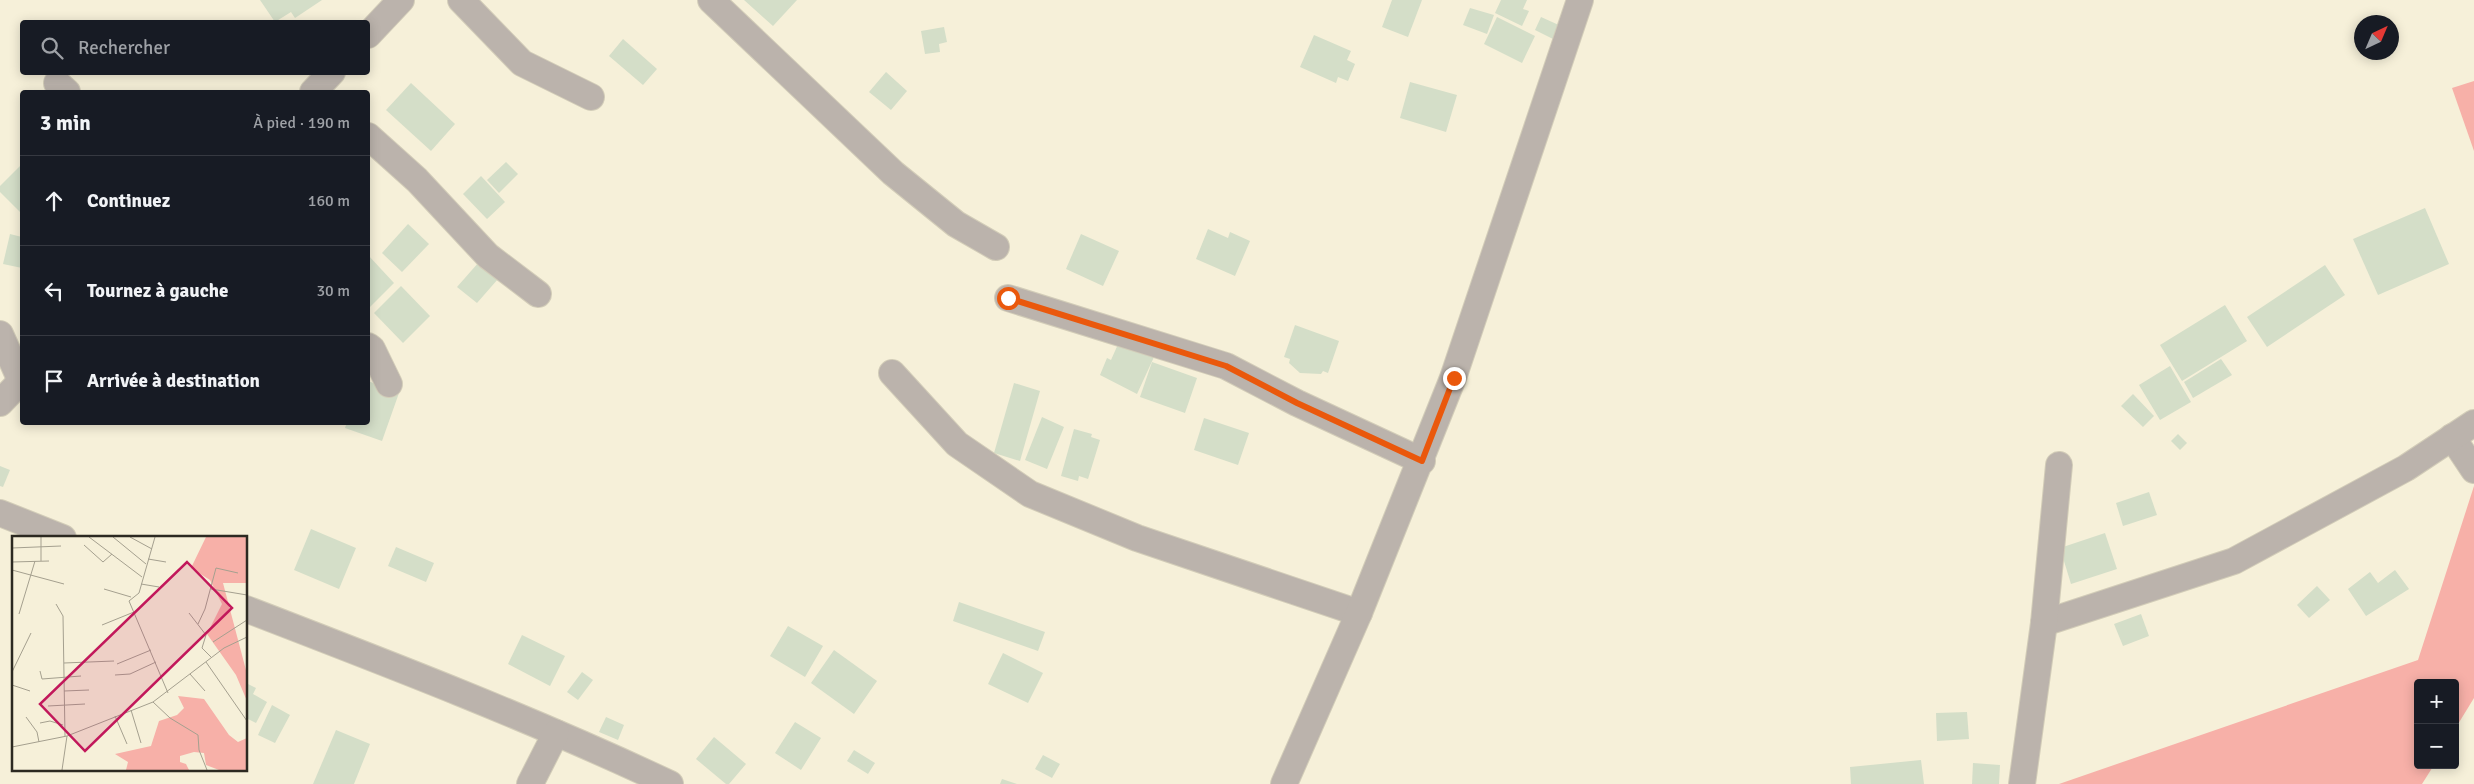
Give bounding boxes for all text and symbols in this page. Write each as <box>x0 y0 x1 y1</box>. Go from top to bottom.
north arrow <box>2354 15 2399 60</box>
search box <box>20 20 370 75</box>
icon: search <box>38 34 66 62</box>
text: Rechercher <box>78 36 170 60</box>
text: 3 min <box>40 110 91 136</box>
text: À pied · 190 m <box>253 113 350 133</box>
icon: ahead <box>40 187 68 215</box>
text: Continuez <box>87 189 170 213</box>
text: 160 m <box>308 191 350 211</box>
icon: left <box>40 277 68 305</box>
text: Tournez à gauche <box>87 279 228 303</box>
text: 30 m <box>316 281 350 301</box>
route start <box>997 287 1020 310</box>
icon: arrive <box>40 367 68 395</box>
route end <box>1443 367 1466 390</box>
text: Arrivée à destination <box>87 369 260 393</box>
inset map <box>12 536 248 772</box>
map controls <box>2414 679 2459 769</box>
button: + <box>2414 679 2459 724</box>
button: − <box>2414 724 2459 769</box>

